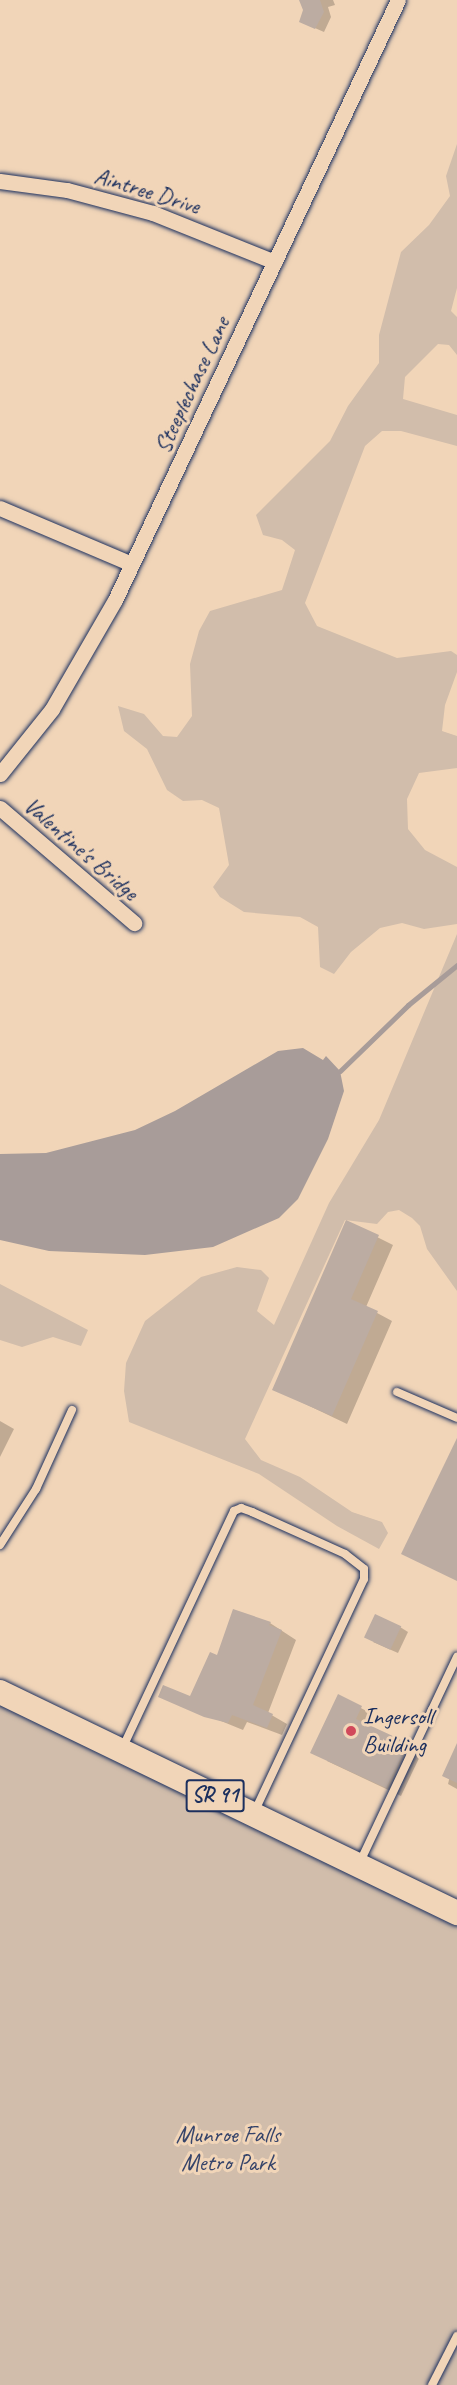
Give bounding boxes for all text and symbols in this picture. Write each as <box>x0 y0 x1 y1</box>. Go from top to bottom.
street label: Aintree Drive <box>91 161 203 221</box>
street label: Steeplechase Lane <box>148 312 236 458</box>
street label: Valentine's Bridge <box>18 791 144 907</box>
place label: Ingersoll Building <box>363 1703 433 1759</box>
marker: Ingersoll Building <box>344 1724 358 1738</box>
road number: SR 91 <box>185 1777 245 1815</box>
park label: Munroe Falls Metro Park <box>176 2121 280 2177</box>

